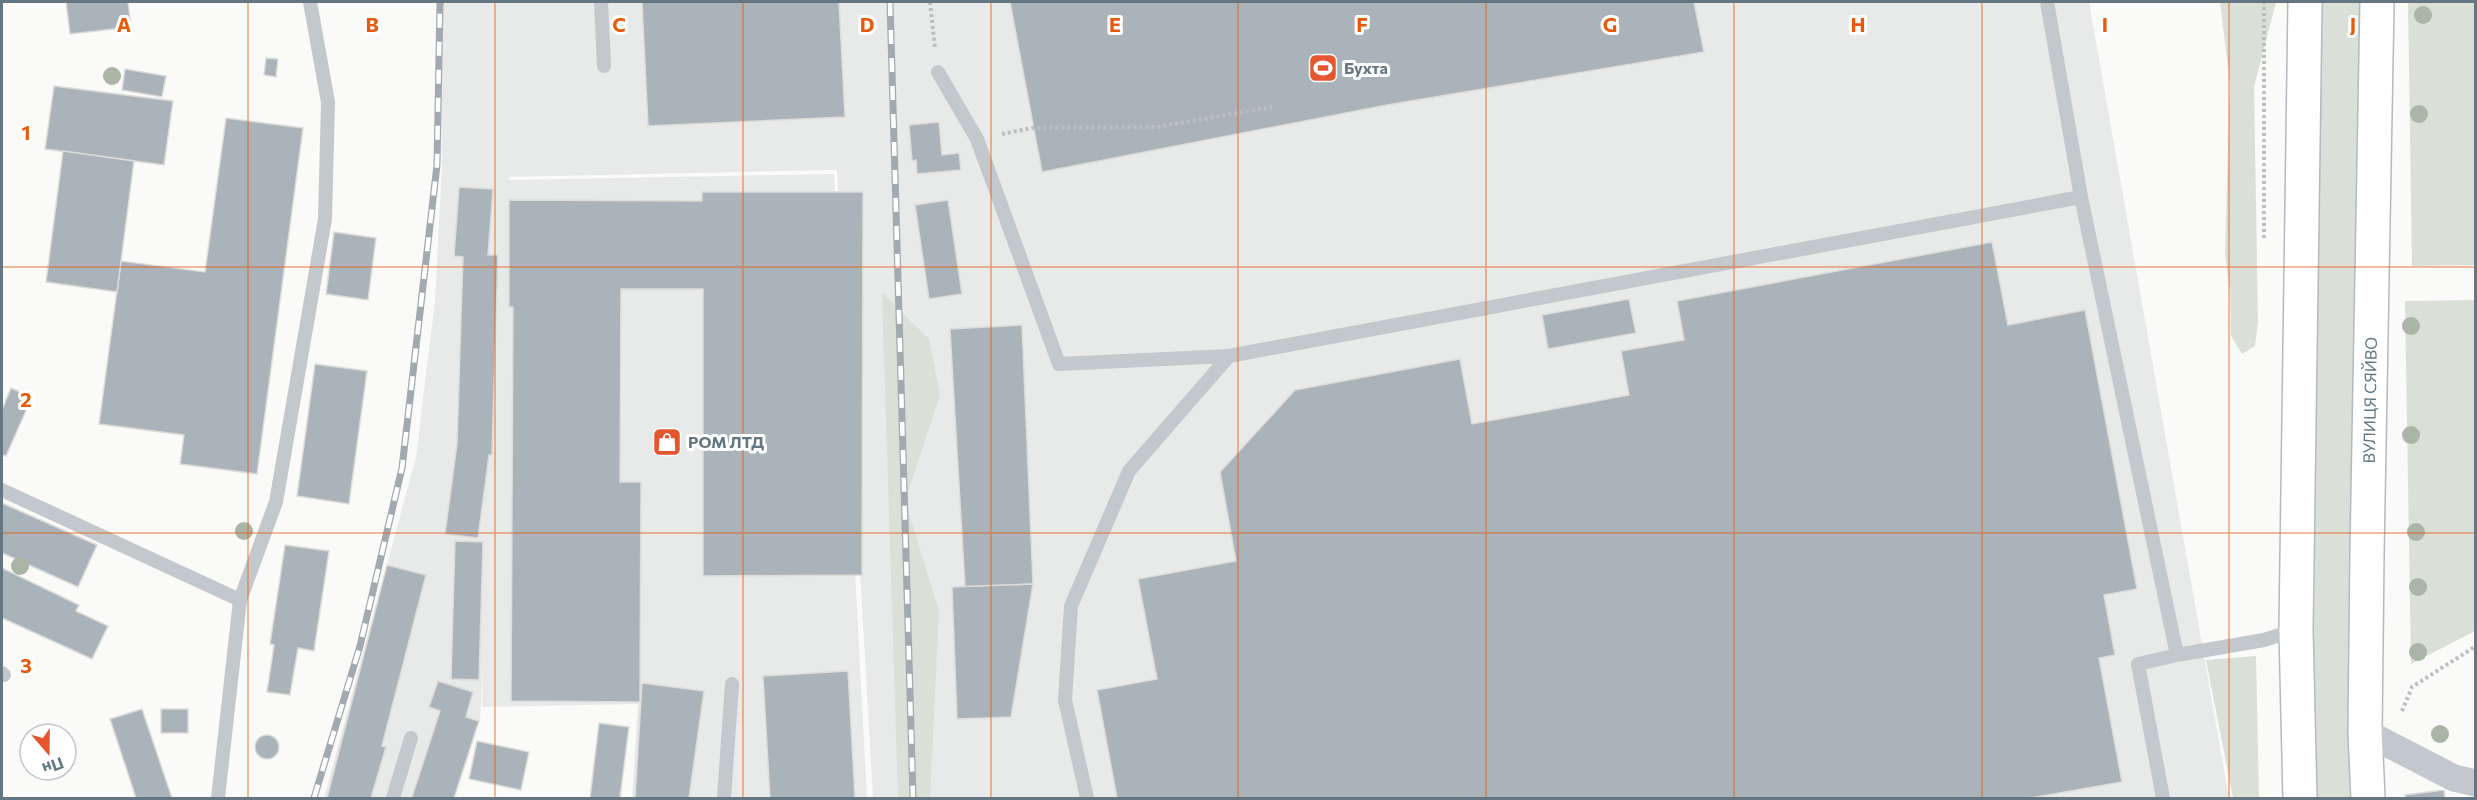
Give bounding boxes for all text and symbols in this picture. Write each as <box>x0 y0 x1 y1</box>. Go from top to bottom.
text: A <box>117 12 131 36</box>
text: B <box>365 12 379 36</box>
text: C <box>612 12 626 36</box>
text: D <box>860 12 874 36</box>
text: E <box>1109 12 1121 36</box>
text: F <box>1356 12 1368 36</box>
text: G <box>1603 12 1617 36</box>
text: H <box>1851 12 1866 36</box>
text: I <box>2102 12 2108 36</box>
text: J <box>2350 12 2356 36</box>
sports icon: Бухта <box>1307 52 1339 84</box>
place label: Бухта <box>1344 58 1388 77</box>
text: 1 <box>21 120 31 144</box>
street label: ВУЛИЦЯ СЯЙВО <box>2359 337 2380 464</box>
text: 2 <box>20 387 32 411</box>
shop icon: РОМ ЛТД <box>651 426 683 458</box>
place label: РОМ ЛТД <box>688 432 764 451</box>
text: 3 <box>20 653 32 677</box>
north arrow <box>18 722 78 782</box>
text: Пн <box>40 754 67 779</box>

